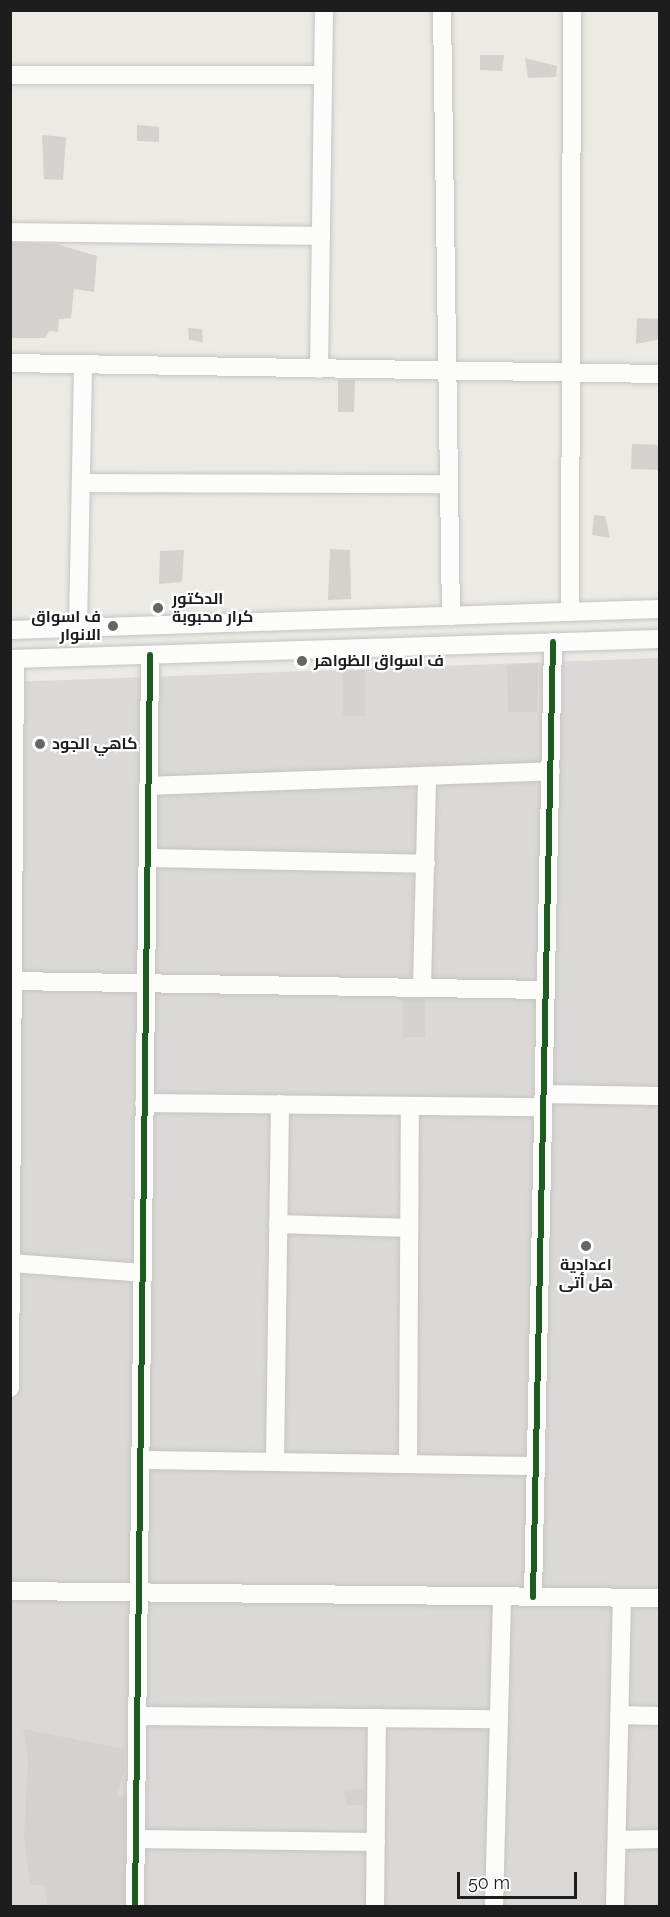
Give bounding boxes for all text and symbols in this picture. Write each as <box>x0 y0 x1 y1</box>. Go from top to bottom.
place label: الدكتور كرار محبوبة <box>172 589 253 627</box>
marker: الدكتور كرار محبوبة <box>149 599 167 617</box>
place label: ف اسواق الانوار <box>31 607 101 645</box>
marker: ف اسواق الانوار <box>106 619 120 633</box>
place label: ف اسواق الظواهر <box>314 651 444 671</box>
marker: ف اسواق الظواهر <box>295 654 309 668</box>
place label: كاهي الجود <box>52 734 138 754</box>
marker: كاهي الجود <box>33 737 47 751</box>
marker: اعدادية هل أتى <box>579 1239 593 1253</box>
place label: اعدادية هل أتى <box>559 1255 613 1293</box>
scale bar <box>460 1860 580 1898</box>
text: 50 m <box>468 1872 510 1893</box>

